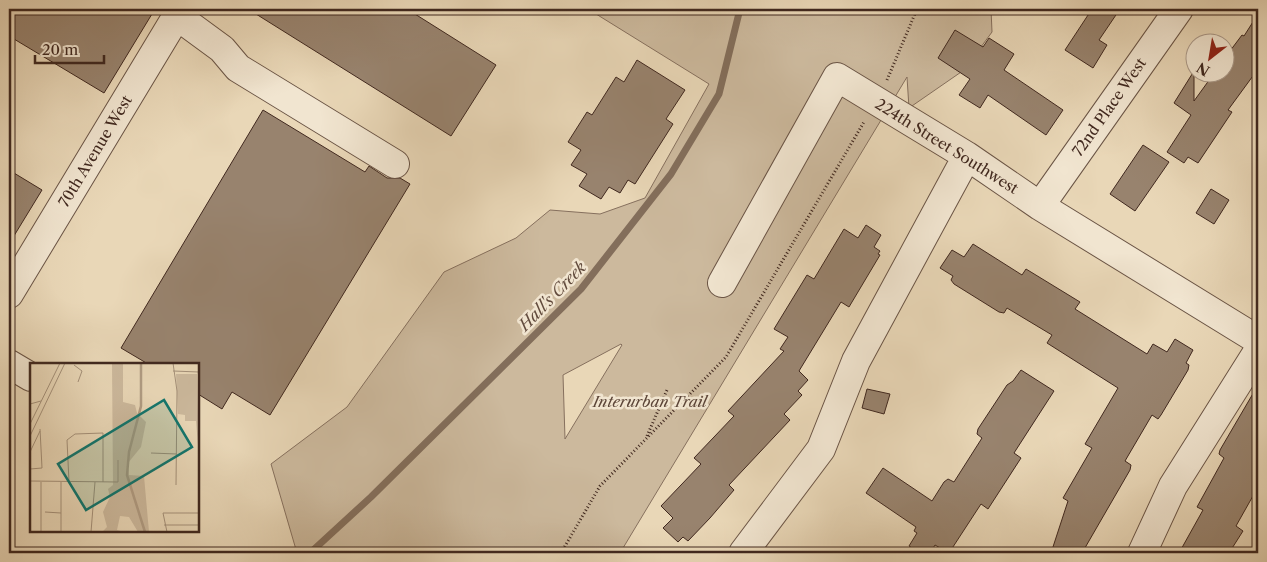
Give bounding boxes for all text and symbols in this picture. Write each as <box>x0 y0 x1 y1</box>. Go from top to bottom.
scale bar <box>35 32 104 64</box>
north arrow <box>1184 32 1234 82</box>
text: 20 m <box>42 40 78 59</box>
street label: 72nd Place West <box>1068 54 1150 160</box>
text: N <box>1193 58 1213 80</box>
street label: 70th Avenue West <box>54 91 136 210</box>
street label: 224th Street Southwest <box>872 94 1023 198</box>
water label: Hall's Creek <box>513 257 590 336</box>
inset map <box>30 363 199 532</box>
park label: Interurban Trail <box>592 392 709 411</box>

